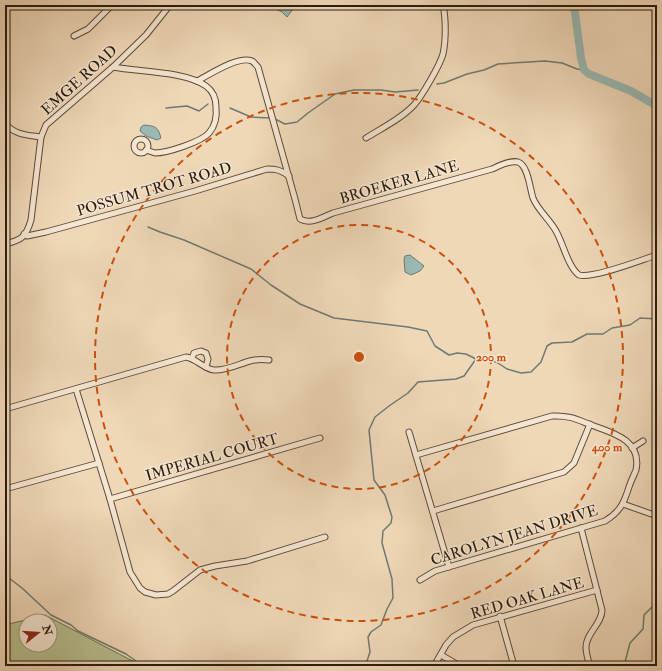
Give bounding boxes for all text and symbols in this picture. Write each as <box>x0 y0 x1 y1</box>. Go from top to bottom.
street label: EMGE ROAD <box>37 41 121 120</box>
street label: BROEKER LANE <box>337 156 461 209</box>
street label: POSSUM TROT ROAD <box>75 158 234 221</box>
centre of rings <box>352 350 366 364</box>
text: 200 m <box>476 350 507 365</box>
street label: IMPERIAL COURT <box>143 429 281 486</box>
text: 400 m <box>591 440 623 455</box>
street label: CAROLYN JEAN DRIVE <box>428 501 600 571</box>
street label: RED OAK LANE <box>468 573 586 624</box>
north arrow <box>18 613 58 653</box>
text: N <box>39 623 55 638</box>

